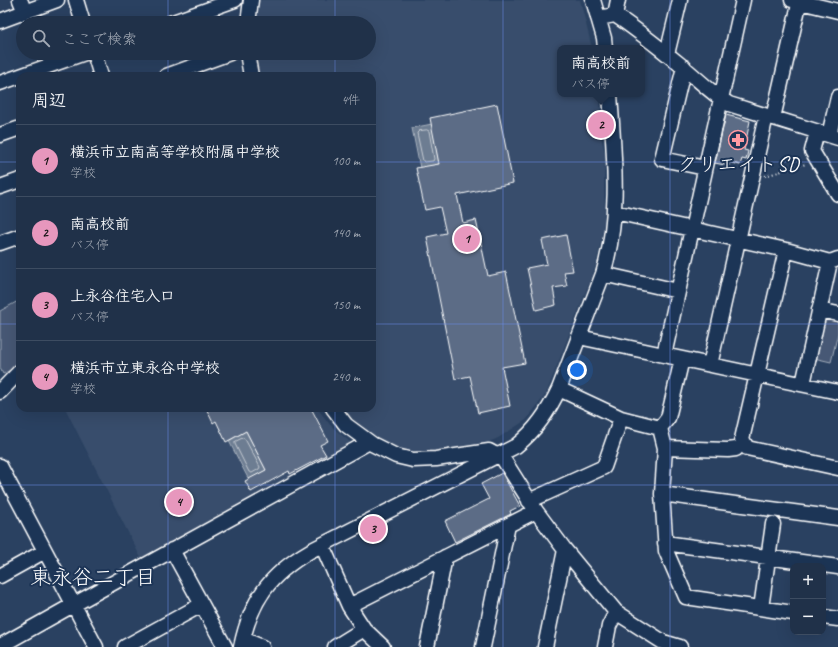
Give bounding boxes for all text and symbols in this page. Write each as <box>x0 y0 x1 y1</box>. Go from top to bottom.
search box <box>16 16 376 60</box>
icon: search <box>30 27 52 49</box>
text: ここで検索 <box>62 30 137 49</box>
popup <box>557 45 645 97</box>
text: 南高校前 <box>571 54 631 73</box>
text: バス停 <box>571 76 610 92</box>
text: 周辺 <box>32 90 66 111</box>
text: 4件 <box>341 92 360 108</box>
pin: 2 <box>588 110 614 140</box>
pharmacy icon: クリエイトSD <box>727 129 749 151</box>
text: 横浜市立南高等学校附属中学校 <box>70 143 280 162</box>
place label: クリエイトSD <box>677 152 800 177</box>
text: 1 <box>42 153 48 169</box>
text: 100 m <box>332 153 360 169</box>
text: 学校 <box>70 165 96 181</box>
text: 南高校前 <box>70 215 130 234</box>
pin: 1 <box>454 224 480 254</box>
text: 2 <box>42 225 48 241</box>
text: 140 m <box>332 225 360 241</box>
text: バス停 <box>70 237 109 253</box>
text: 上永谷住宅入口 <box>70 287 175 306</box>
text: 3 <box>42 297 48 313</box>
text: 150 m <box>332 297 360 313</box>
text: バス停 <box>70 309 109 325</box>
text: 横浜市立東永谷中学校 <box>70 359 220 378</box>
your location <box>567 360 587 380</box>
text: 4 <box>42 369 48 385</box>
text: 240 m <box>332 369 360 385</box>
text: 学校 <box>70 381 96 397</box>
pin: 4 <box>166 487 192 517</box>
pin: 3 <box>360 514 386 544</box>
map controls <box>790 563 826 635</box>
button: + <box>790 563 826 599</box>
district label: 東永谷二丁目 <box>30 564 156 590</box>
button: − <box>790 599 826 635</box>

